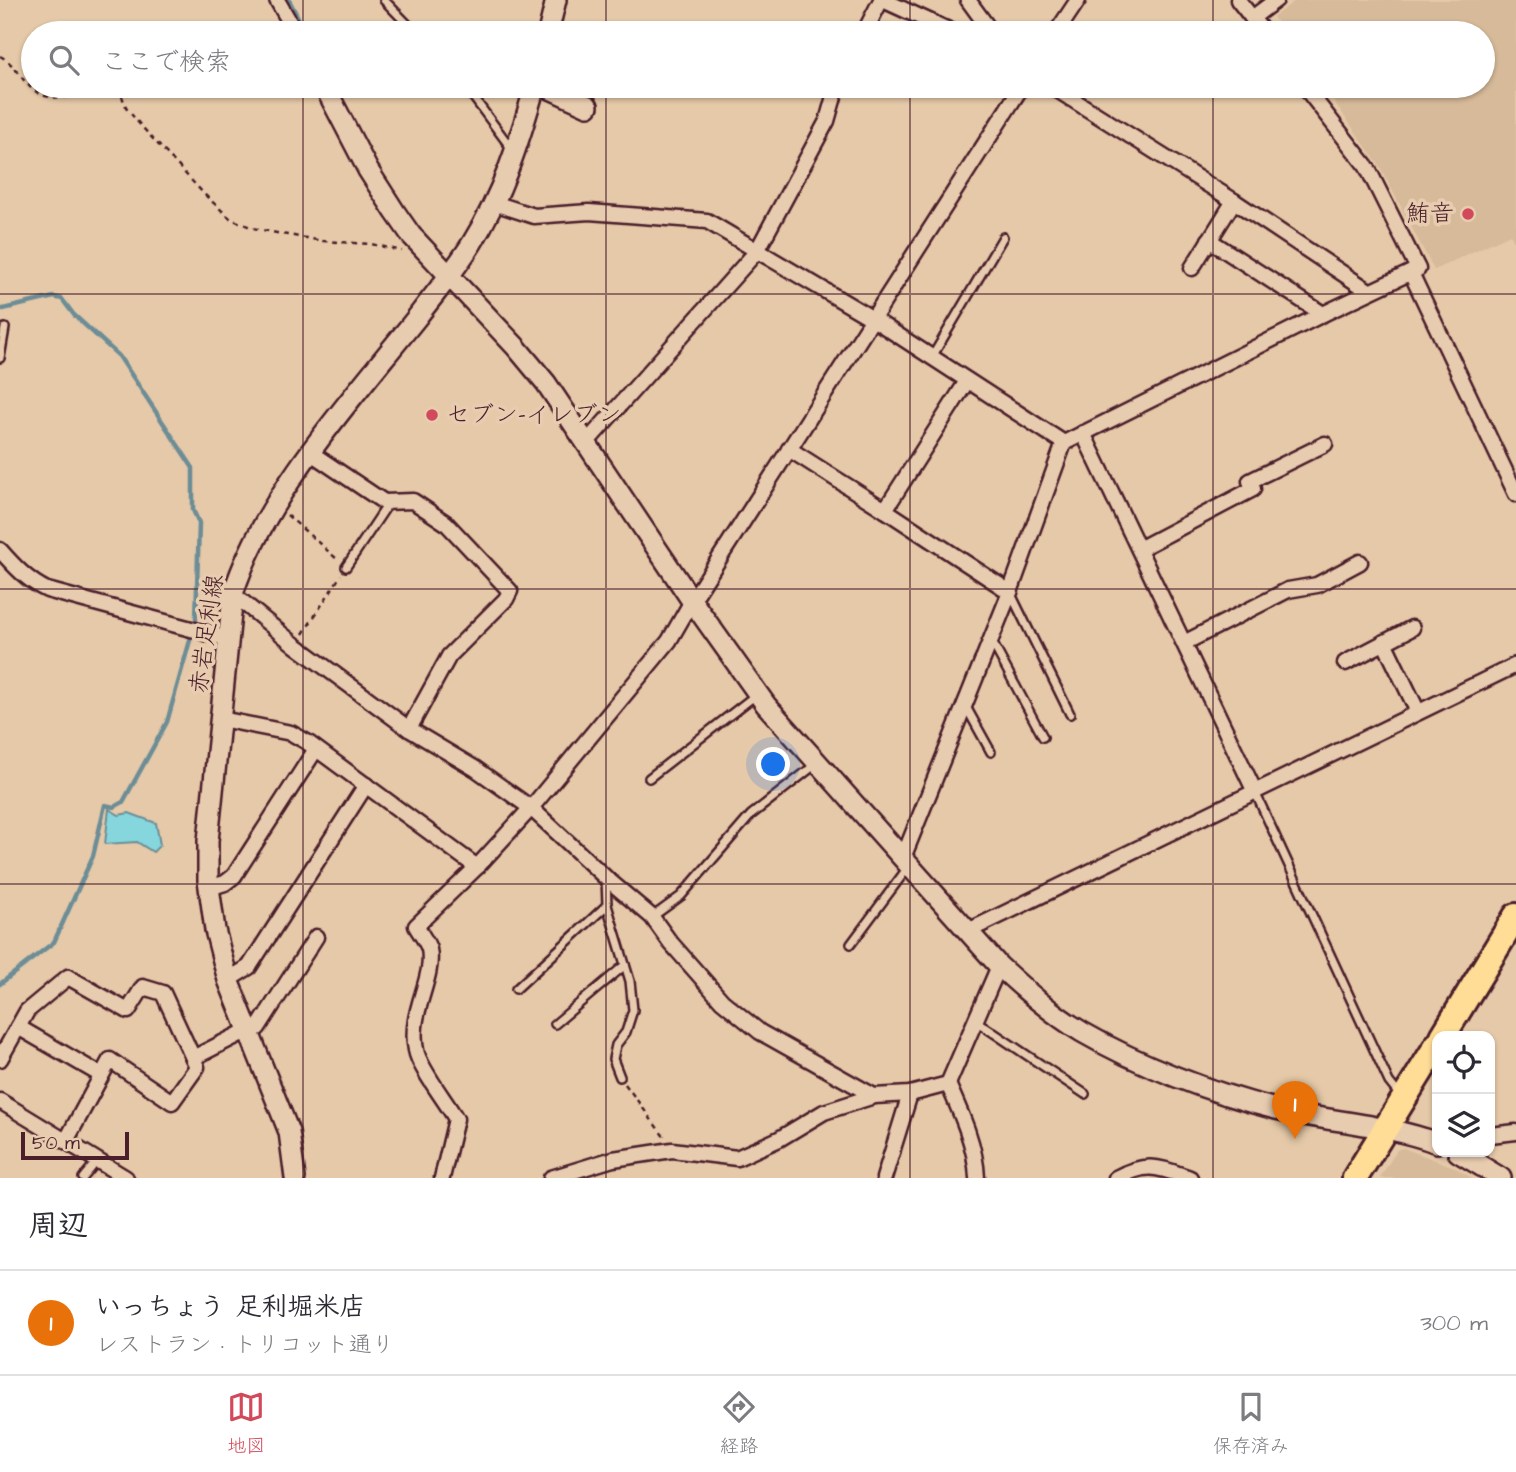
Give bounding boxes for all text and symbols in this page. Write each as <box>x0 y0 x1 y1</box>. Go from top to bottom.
search box <box>21 21 1495 98</box>
icon: search <box>45 41 83 79</box>
text: ここで検索 <box>101 44 231 80</box>
place label: 鮪音 <box>1406 197 1454 231</box>
marker: 鮪音 <box>1460 206 1476 222</box>
place label: セブン-イレブン <box>446 398 621 432</box>
marker: セブン-イレブン <box>424 407 440 423</box>
street label: 赤岩足利線 <box>182 572 232 696</box>
your location <box>756 747 790 781</box>
map controls <box>1432 1031 1495 1157</box>
button: locate <box>1432 1031 1495 1094</box>
pin: 1 <box>1272 1081 1318 1139</box>
button: layers <box>1432 1094 1495 1157</box>
scale bar <box>21 1129 130 1161</box>
text: 50 m <box>32 1130 80 1157</box>
text: 周辺 <box>28 1205 88 1247</box>
text: いっちょう 足利堀米店 <box>95 1289 365 1325</box>
text: 1 <box>50 1307 52 1339</box>
text: 300 m <box>1420 1307 1488 1339</box>
text: レストラン · トリコット通り <box>95 1329 395 1361</box>
tab: 地図 <box>227 1388 265 1460</box>
tab: 経路 <box>720 1388 758 1460</box>
tab: 保存済み <box>1213 1388 1289 1460</box>

